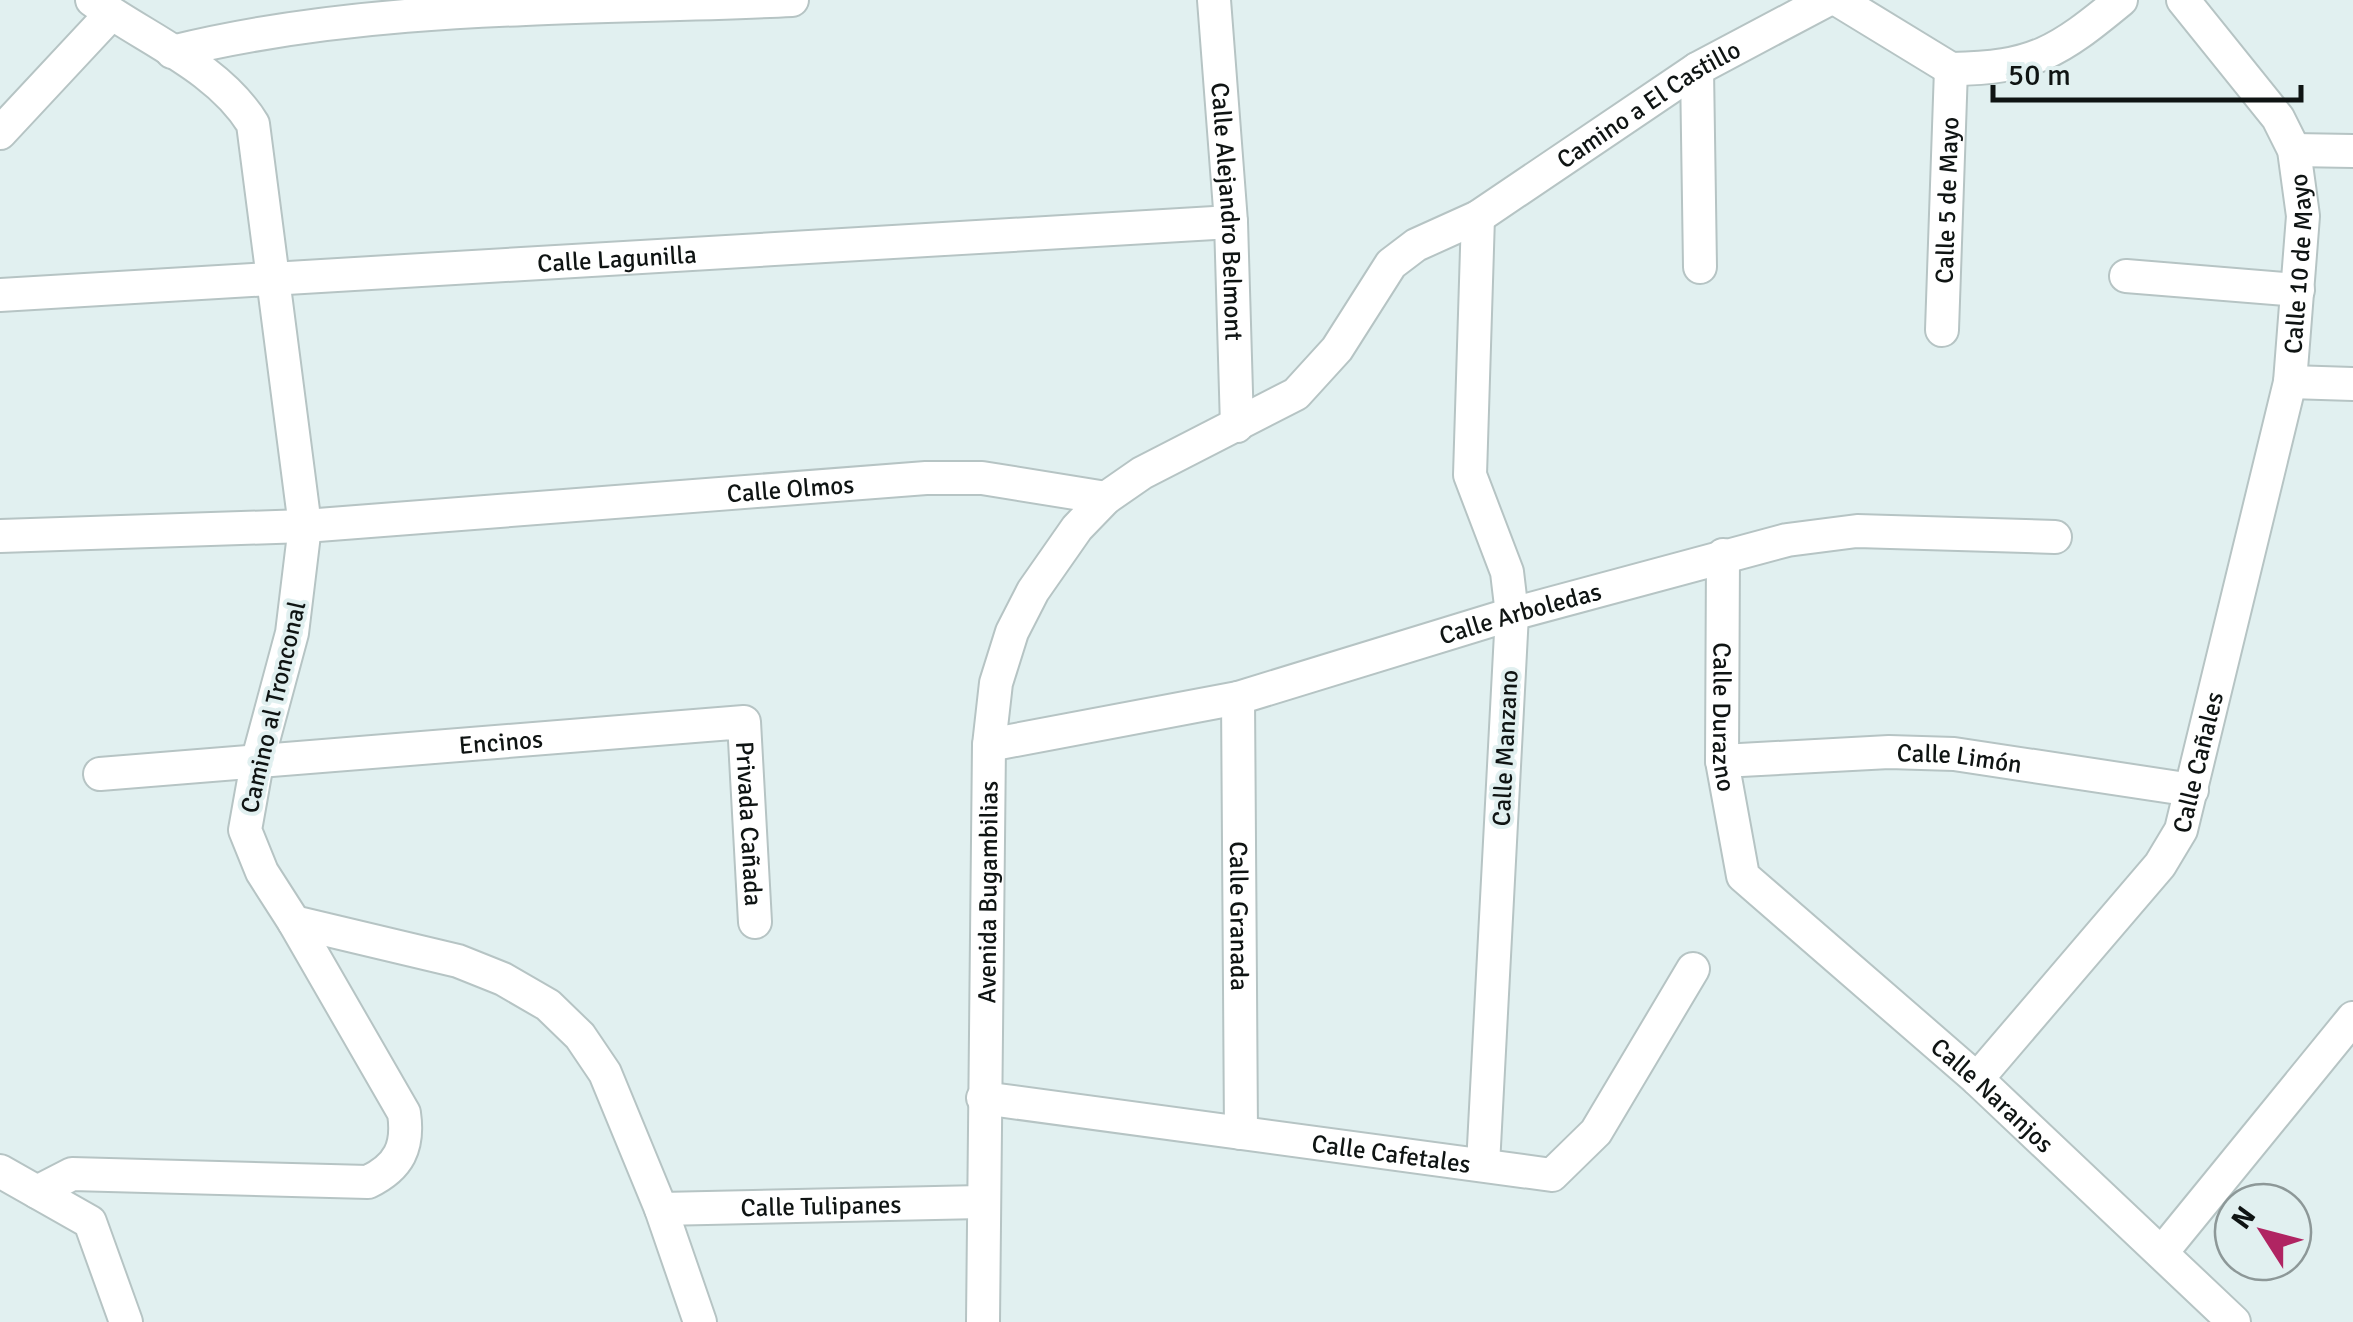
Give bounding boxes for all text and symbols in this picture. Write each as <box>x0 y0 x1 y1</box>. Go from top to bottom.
street label: Camino a El Castillo <box>1550 33 1746 175</box>
scale bar <box>1993 40 2300 102</box>
text: 50 m <box>2008 57 2071 94</box>
street label: Calle Alejandro Belmont <box>1205 81 1250 341</box>
street label: Calle 5 de Mayo <box>1928 116 1965 284</box>
street label: Calle 10 de Mayo <box>2277 172 2319 355</box>
street label: Calle Lagunilla <box>536 238 698 279</box>
street label: Calle Olmos <box>726 468 855 509</box>
street label: Calle Arboledas <box>1435 575 1604 651</box>
street label: Camino al Tronconal <box>234 598 312 816</box>
street label: Calle Durazno <box>1706 642 1743 794</box>
street label: Calle Manzano <box>1485 669 1525 827</box>
street label: Calle Cañales <box>2165 689 2230 836</box>
street label: Encinos <box>457 723 544 760</box>
street label: Calle Limón <box>1896 737 2024 780</box>
street label: Privada Cañada <box>730 740 770 907</box>
street label: Avenida Bugambilias <box>971 780 1004 1004</box>
street label: Calle Granada <box>1223 841 1256 991</box>
street label: Calle Naranjos <box>1925 1031 2060 1159</box>
street label: Calle Cafetales <box>1310 1127 1473 1179</box>
north arrow <box>2213 1182 2313 1282</box>
street label: Calle Tulipanes <box>740 1188 902 1223</box>
text: N <box>2224 1200 2263 1236</box>

